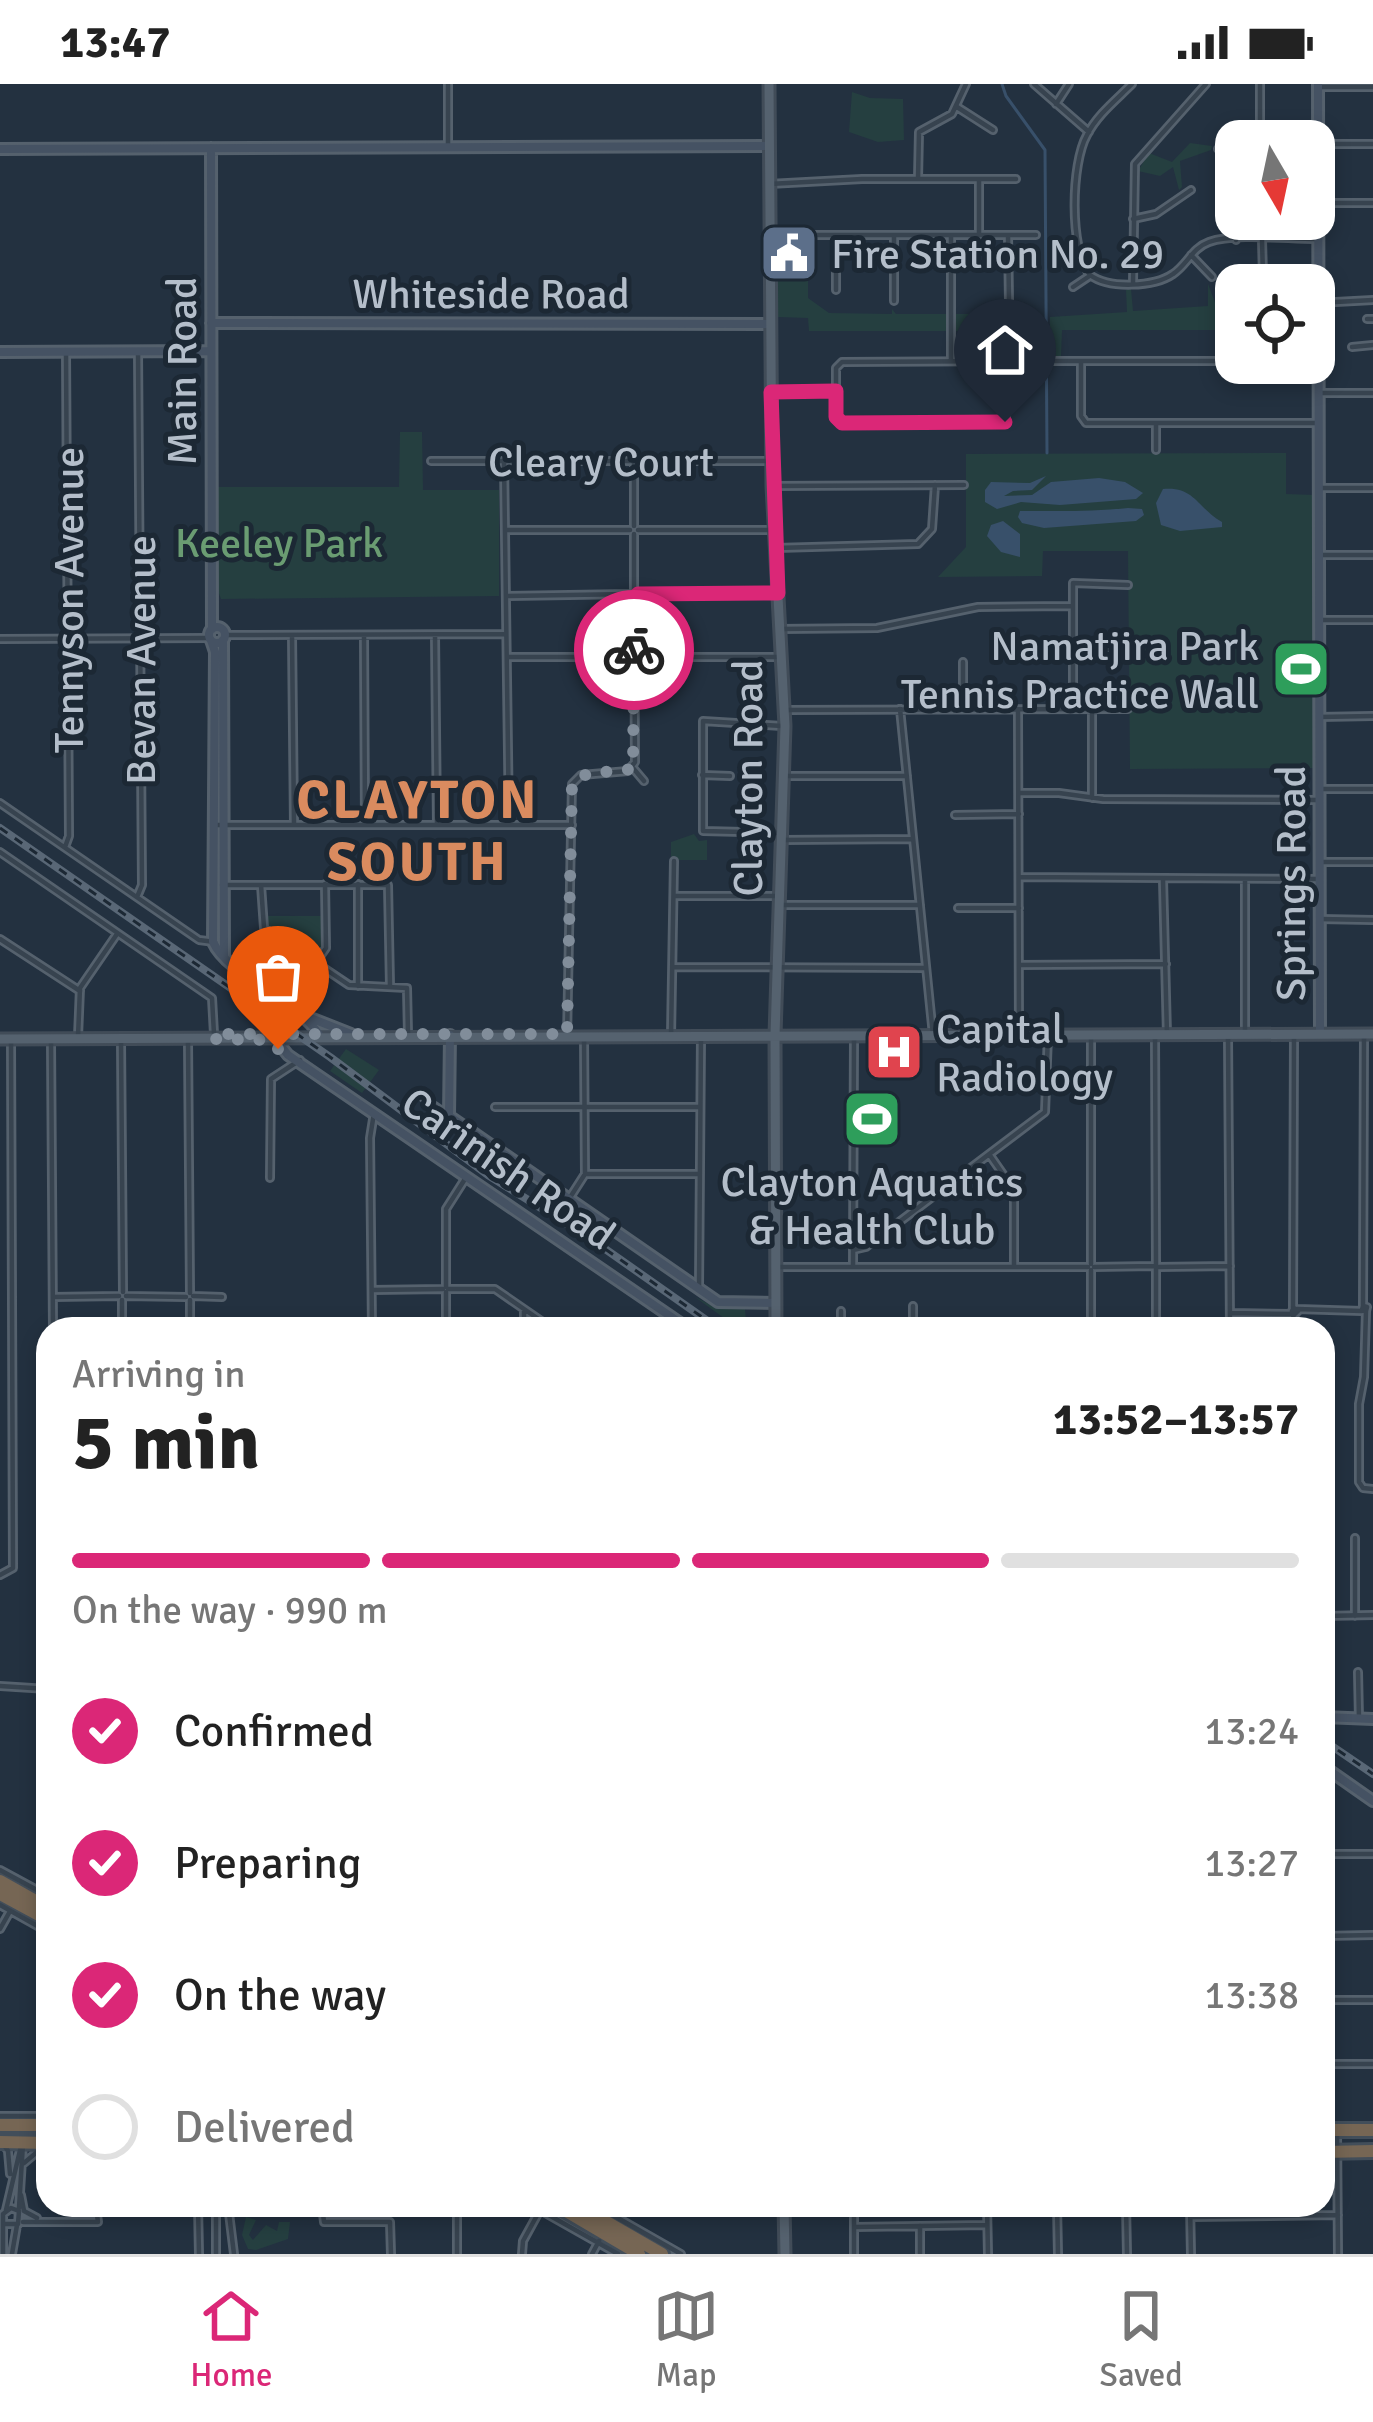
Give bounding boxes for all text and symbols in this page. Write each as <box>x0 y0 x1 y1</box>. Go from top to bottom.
text: 13:47 <box>60 15 170 70</box>
north arrow <box>1215 120 1335 240</box>
map controls <box>1215 120 1335 384</box>
public building icon: Fire Station No. 29 <box>758 222 820 284</box>
place label: Fire Station No. 29 <box>831 229 1164 280</box>
button: locate <box>1215 264 1335 384</box>
street label: Whiteside Road <box>352 269 630 320</box>
street label: Main Road <box>157 277 208 465</box>
pin <box>954 299 1056 422</box>
icon: home <box>972 317 1038 383</box>
street label: Cleary Court <box>488 437 714 488</box>
street label: Tennyson Avenue <box>44 447 95 753</box>
park label: Keeley Park <box>175 518 383 569</box>
street label: Bevan Avenue <box>116 535 167 785</box>
courier <box>574 590 694 710</box>
icon: bike <box>601 617 667 683</box>
place label: Namatjira Park Tennis Practice Wall <box>901 621 1259 720</box>
sports icon: Namatjira Park Tennis Practice Wall <box>1270 638 1332 700</box>
street label: Clayton Road <box>723 660 774 896</box>
street label: Springs Road <box>1266 765 1317 1001</box>
district label: CLAYTON SOUTH <box>296 767 540 896</box>
pin <box>227 926 329 1049</box>
icon: bag <box>245 944 311 1010</box>
place label: Capital Radiology <box>936 1004 1113 1103</box>
hospital icon: Capital Radiology <box>863 1021 925 1083</box>
street label: Carinish Road <box>392 1077 625 1261</box>
sports icon: Clayton Aquatics & Health Club <box>841 1088 903 1150</box>
place label: Clayton Aquatics & Health Club <box>721 1157 1023 1256</box>
text: Arriving in <box>72 1350 246 1398</box>
text: 13:52–13:57 <box>1053 1392 1299 1447</box>
text: 5 min <box>72 1395 260 1491</box>
text: On the way · 990 m <box>72 1586 388 1634</box>
icon: check <box>72 1698 138 1764</box>
text: Confirmed <box>174 1704 374 1759</box>
text: 13:24 <box>1204 1707 1299 1755</box>
icon: check <box>72 1830 138 1896</box>
text: Preparing <box>174 1836 362 1891</box>
text: 13:27 <box>1204 1839 1299 1887</box>
icon: check <box>72 1962 138 2028</box>
text: On the way <box>174 1968 386 2023</box>
text: 13:38 <box>1204 1971 1299 2019</box>
text: Delivered <box>174 2100 355 2155</box>
tab: Home <box>190 2283 273 2396</box>
tab: Map <box>653 2283 719 2396</box>
tab: Saved <box>1100 2283 1183 2396</box>

